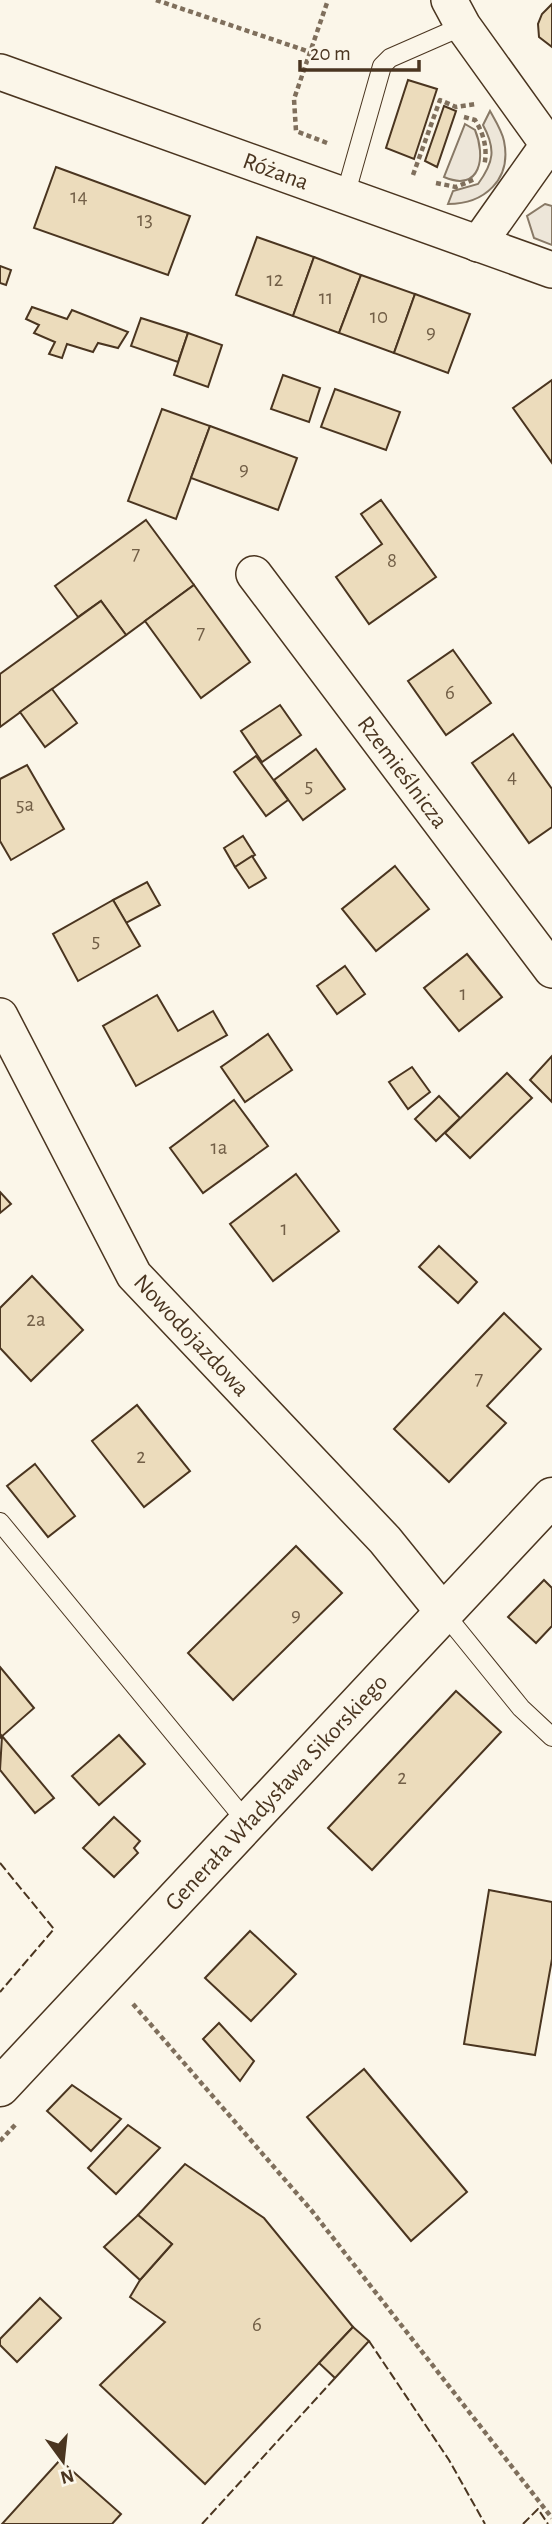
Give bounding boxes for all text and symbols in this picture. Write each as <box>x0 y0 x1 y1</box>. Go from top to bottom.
scale bar <box>300 28 419 72</box>
text: 20 m <box>310 43 351 64</box>
street label: Różana <box>240 149 312 195</box>
house number: 14 <box>70 186 88 207</box>
house number: 13 <box>137 209 153 230</box>
house number: 12 <box>267 269 283 290</box>
house number: 11 <box>319 287 333 308</box>
house number: 10 <box>370 306 388 327</box>
house number: 9 <box>426 321 436 342</box>
house number: 9 <box>239 458 249 479</box>
house number: 7 <box>132 543 141 564</box>
house number: 8 <box>387 550 397 571</box>
house number: 7 <box>197 622 206 643</box>
house number: 6 <box>445 682 455 703</box>
street label: Rzemieślnicza <box>353 712 452 833</box>
house number: 4 <box>507 766 517 787</box>
house number: 5 <box>305 775 313 796</box>
house number: 5a <box>16 794 35 815</box>
house number: 5 <box>92 930 100 951</box>
house number: 1 <box>459 983 467 1004</box>
house number: 1a <box>211 1137 228 1158</box>
house number: 1 <box>280 1218 288 1239</box>
street label: Nowodojazdowa <box>129 1270 254 1401</box>
house number: 2a <box>26 1309 46 1330</box>
house number: 7 <box>475 1368 484 1389</box>
house number: 2 <box>136 1446 146 1467</box>
house number: 9 <box>291 1604 301 1625</box>
street label: Generała Władysława Sikorskiego <box>161 1670 392 1915</box>
house number: 2 <box>397 1767 407 1788</box>
house number: 6 <box>252 2314 262 2335</box>
north arrow <box>28 2426 98 2496</box>
text: N <box>58 2465 76 2487</box>

